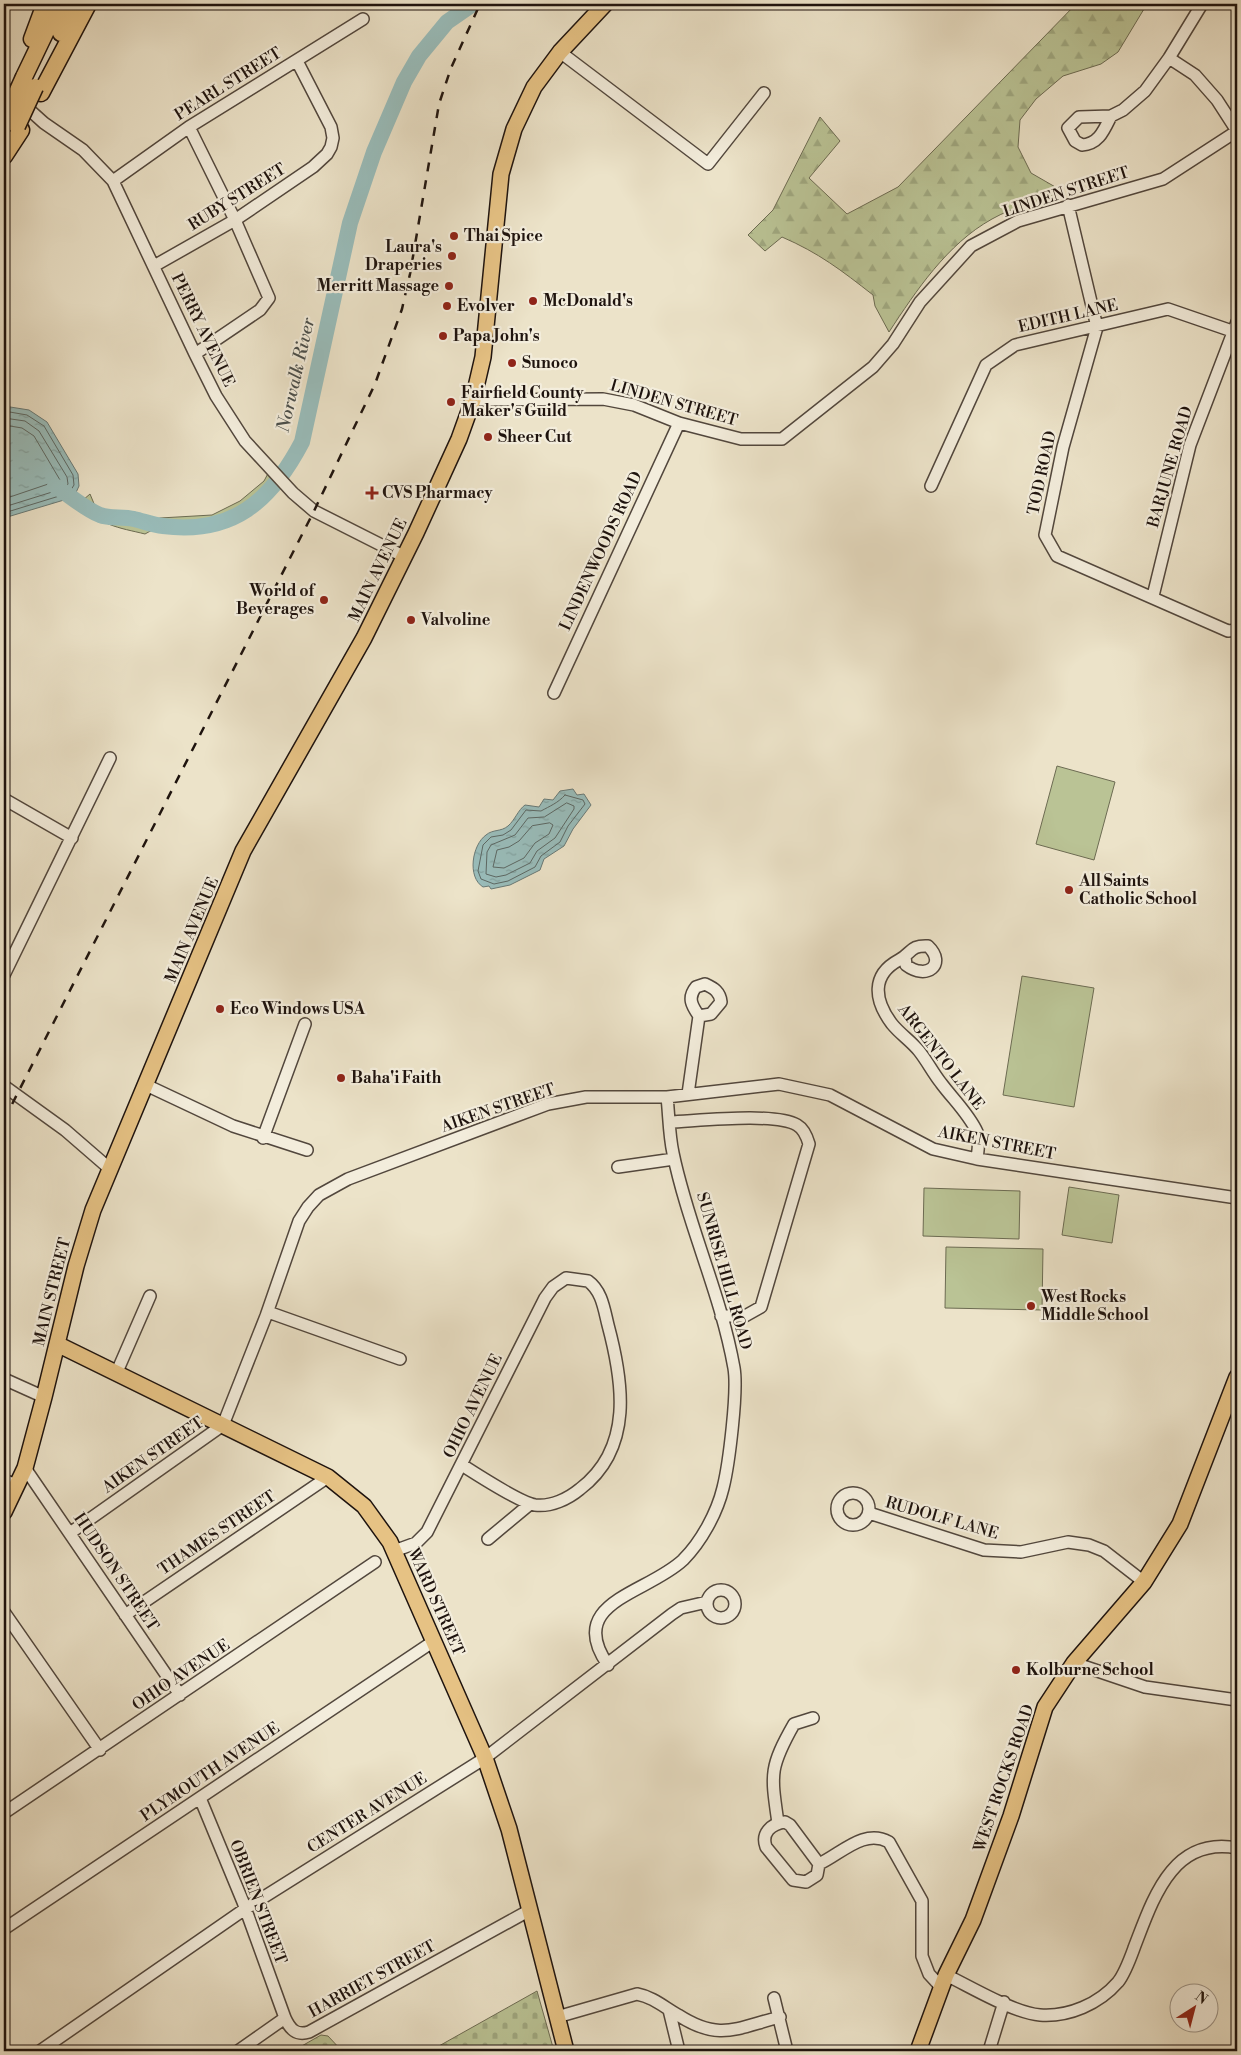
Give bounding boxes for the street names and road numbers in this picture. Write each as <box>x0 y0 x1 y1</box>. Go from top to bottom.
street label: PEARL STREET <box>171 43 285 125</box>
street label: RUBY STREET <box>185 159 289 235</box>
street label: LINDEN STREET <box>1000 162 1132 222</box>
street label: PERRY AVENUE <box>167 270 239 390</box>
street label: EDITH LANE <box>1016 295 1120 337</box>
street label: LINDEN STREET <box>608 375 740 431</box>
street label: BARJUNE ROAD <box>1143 404 1197 531</box>
street label: TOD ROAD <box>1023 429 1061 517</box>
street label: LINDENWOODS ROAD <box>555 468 647 634</box>
street label: MAIN AVENUE <box>344 515 412 625</box>
street label: MAIN AVENUE <box>161 874 223 986</box>
street label: ARGENTO LANE <box>893 999 989 1114</box>
street label: AIKEN STREET <box>437 1079 558 1137</box>
street label: AIKEN STREET <box>935 1122 1058 1164</box>
street label: SUNRISE HILL ROAD <box>692 1190 756 1352</box>
street label: MAIN STREET <box>29 1236 75 1348</box>
street label: OHIO AVENUE <box>439 1351 507 1461</box>
street label: AIKEN STREET <box>98 1413 208 1498</box>
street label: THAMES STREET <box>154 1486 280 1580</box>
street label: RUDOLF LANE <box>883 1492 1001 1544</box>
street label: HUDSON STREET <box>69 1509 163 1635</box>
street label: WARD STREET <box>403 1544 469 1659</box>
street label: OHIO AVENUE <box>128 1635 234 1715</box>
street label: WEST ROCKS ROAD <box>969 1702 1039 1855</box>
street label: PLYMOUTH AVENUE <box>137 1718 283 1826</box>
street label: CENTER AVENUE <box>304 1768 430 1858</box>
street label: OBRIEN STREET <box>225 1837 291 1967</box>
street label: HARRIET STREET <box>305 1936 439 2022</box>

